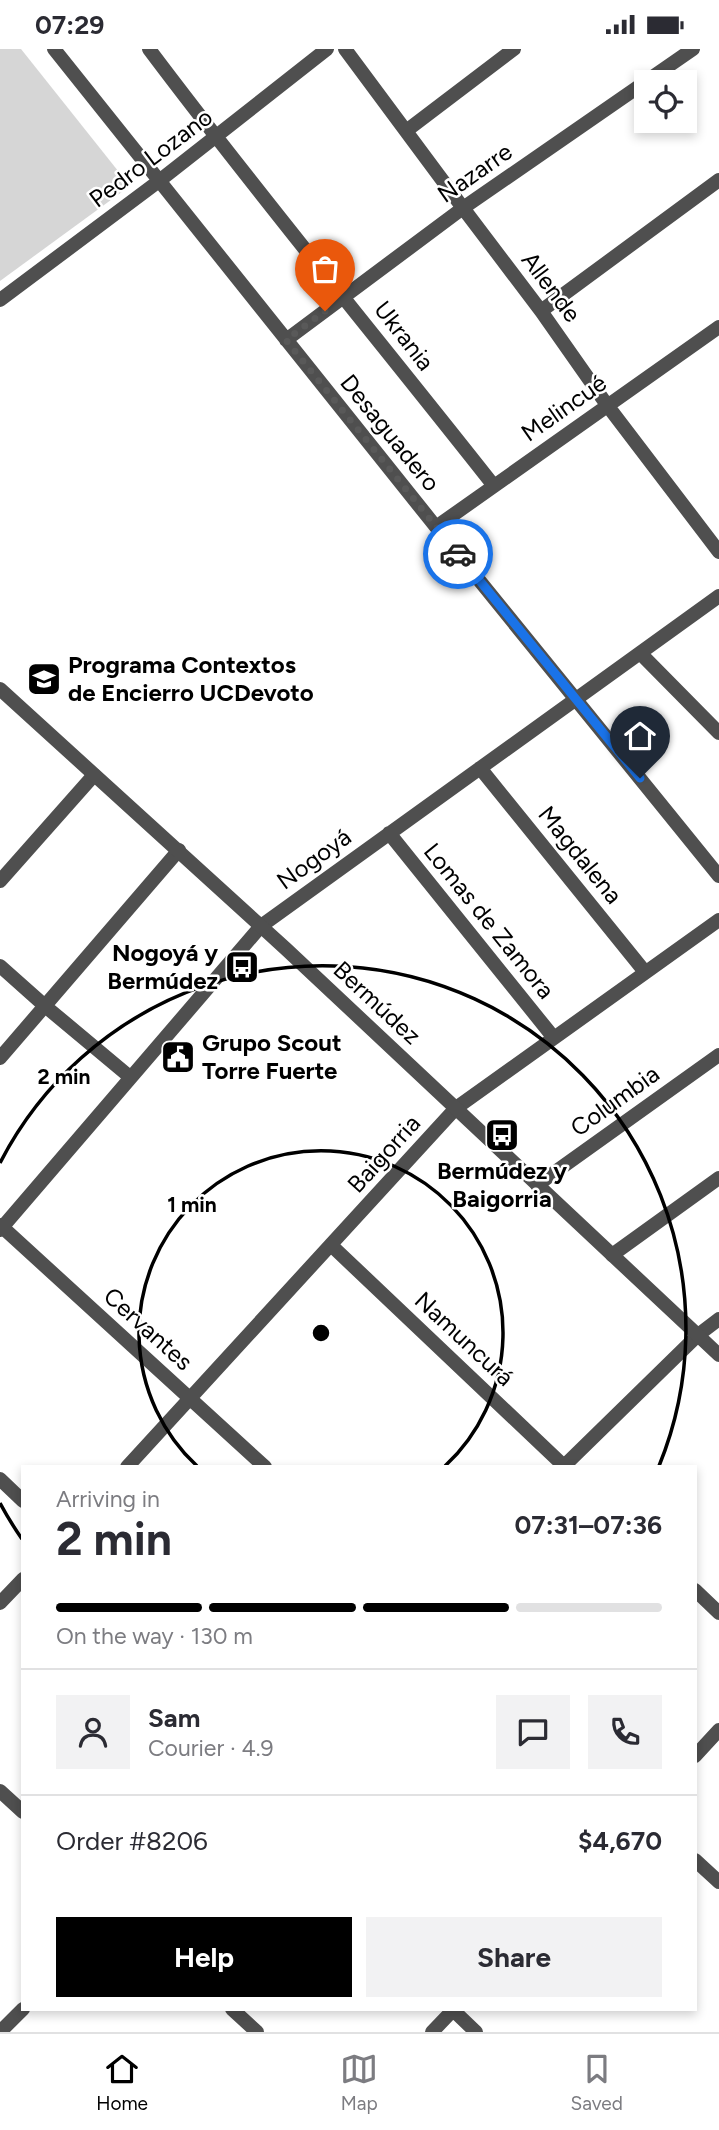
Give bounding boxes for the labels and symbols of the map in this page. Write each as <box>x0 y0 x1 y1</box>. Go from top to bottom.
street label: Pedro Lozano <box>83 102 218 213</box>
street label: Nazarre <box>432 137 518 209</box>
pin <box>295 239 355 311</box>
street label: Allende <box>516 246 587 328</box>
street label: Ukrania <box>368 295 440 376</box>
street label: Desaguadero <box>334 368 446 497</box>
street label: Melincué <box>516 368 612 447</box>
courier <box>423 519 493 589</box>
place label: Programa Contextos de Encierro UCDevoto <box>68 650 314 707</box>
school or university icon: Programa Contextos de Encierro UCDevoto <box>25 660 63 698</box>
pin <box>610 706 670 778</box>
street label: Magdalena <box>532 800 628 909</box>
street label: Nogoyá <box>271 822 357 895</box>
street label: Lomas de Zamora <box>418 837 561 1004</box>
place label: Nogoyá y Bermúdez <box>107 938 218 995</box>
bus stop icon: Nogoyá y Bermúdez <box>223 948 261 986</box>
street label: Bermúdez <box>328 955 427 1050</box>
place label: Grupo Scout Torre Fuerte <box>202 1028 342 1085</box>
public building icon: Grupo Scout Torre Fuerte <box>159 1038 197 1076</box>
street label: Columbia <box>565 1059 665 1142</box>
text: 2 min <box>38 1064 90 1089</box>
street label: Baigorria <box>341 1109 426 1198</box>
bus stop icon: Bermúdez y Baigorria <box>483 1116 521 1154</box>
place label: Bermúdez y Baigorria <box>437 1156 567 1213</box>
text: 1 min <box>167 1192 217 1217</box>
street label: Cervantes <box>98 1281 199 1376</box>
street label: Namuncurá <box>409 1285 520 1392</box>
centre of rings <box>309 1321 333 1345</box>

